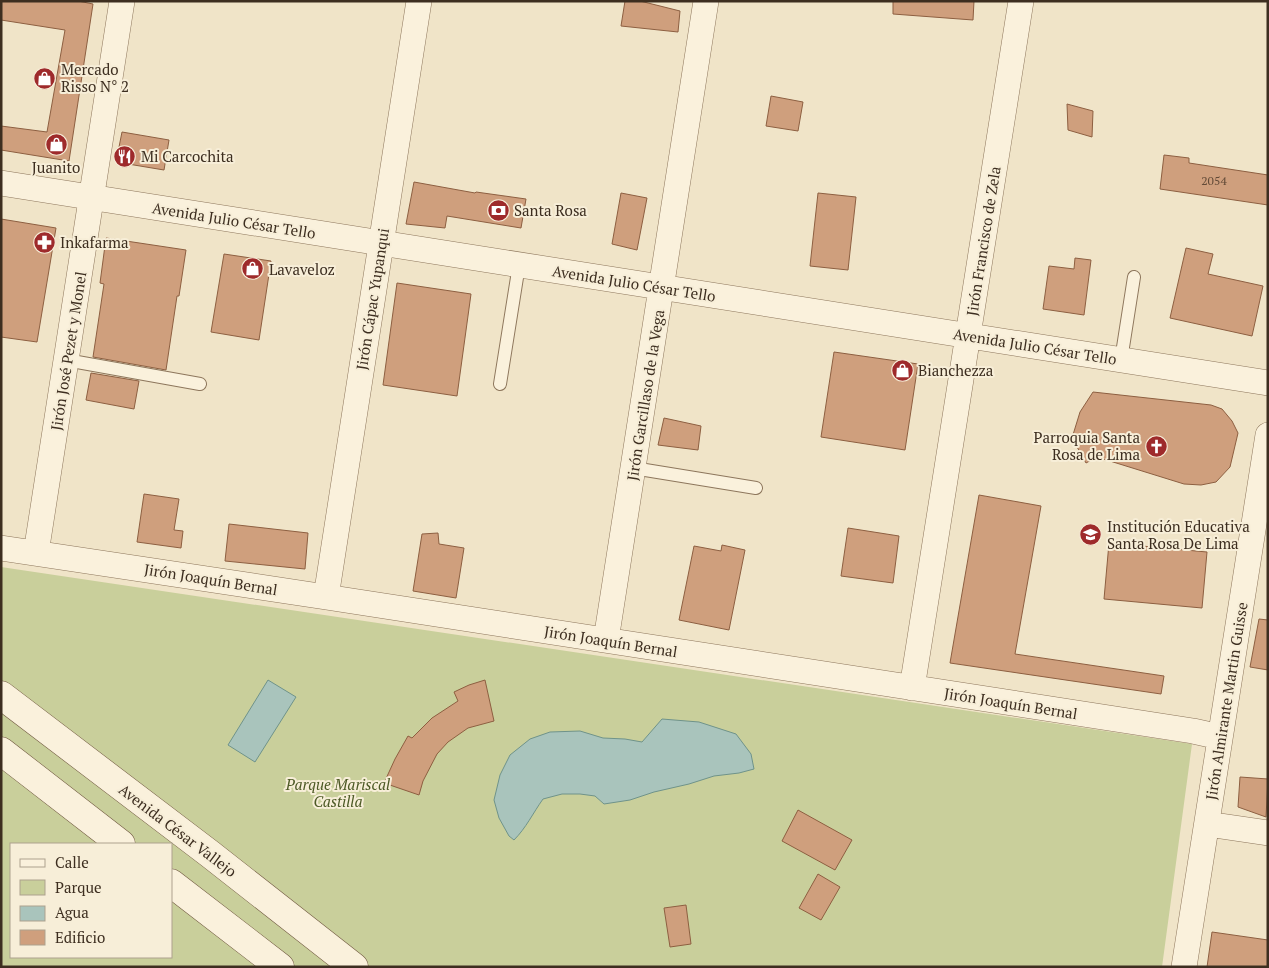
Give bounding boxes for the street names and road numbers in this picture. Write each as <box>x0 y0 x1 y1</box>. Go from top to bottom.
street label: Jirón Francisco de Zela <box>961 164 1005 317</box>
street label: Avenida Julio César Tello <box>151 197 317 243</box>
street label: Jirón Cápac Yupanqui <box>351 227 393 371</box>
street label: Avenida Julio César Tello <box>551 260 717 306</box>
street label: Jirón José Pezet y Monel <box>46 270 90 432</box>
street label: Jirón Garcillaso de la Vega <box>622 308 668 482</box>
street label: Avenida Julio César Tello <box>952 323 1118 369</box>
street label: Jirón Joaquín Bernal <box>143 559 279 599</box>
street label: Jirón Almirante Martin Guisse <box>1200 601 1252 801</box>
street label: Jirón Joaquín Bernal <box>543 621 679 661</box>
street label: Jirón Joaquín Bernal <box>943 683 1079 723</box>
street label: Avenida César Vallejo <box>115 779 241 881</box>

